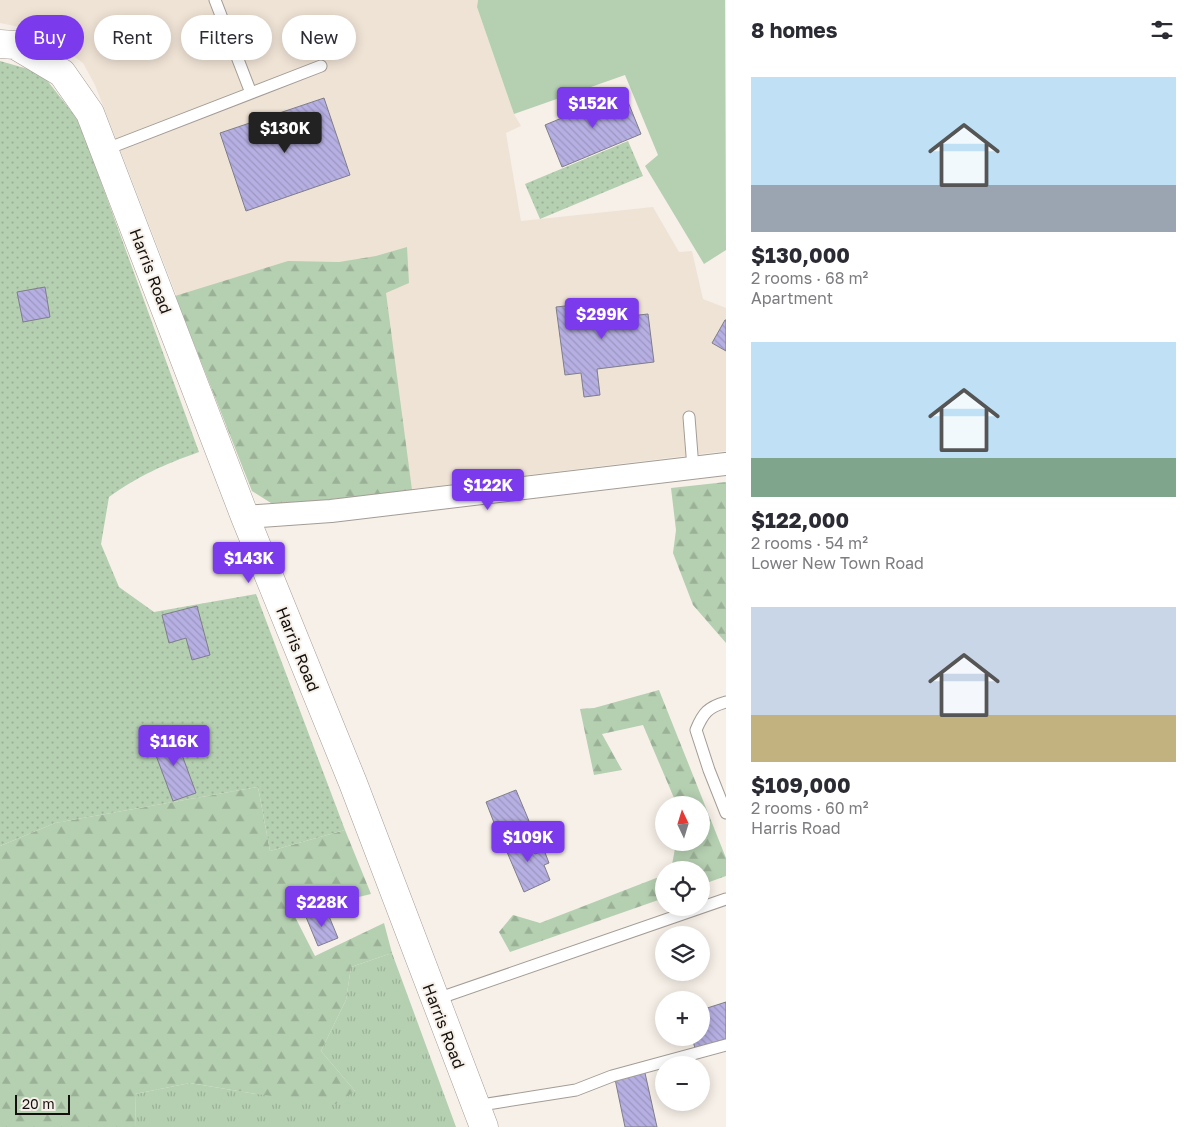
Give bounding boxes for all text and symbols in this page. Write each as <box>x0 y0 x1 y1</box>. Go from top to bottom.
chip: Buy <box>15 15 84 60</box>
chip: Rent <box>94 15 171 60</box>
chip: Filters <box>181 15 272 60</box>
chip: New <box>282 15 356 60</box>
icon: filters <box>1148 16 1176 44</box>
text: 8 homes <box>751 17 838 43</box>
pin: $152K <box>558 86 628 129</box>
text: $152K <box>568 93 618 113</box>
icon: home <box>919 110 1009 200</box>
pin: $130K <box>250 112 320 154</box>
text: $130K <box>260 118 310 138</box>
street label: Harris Road <box>126 226 176 316</box>
text: $130,000 <box>751 242 850 268</box>
text: 2 rooms · 68 m² <box>751 268 868 288</box>
text: Apartment <box>751 288 833 308</box>
pin: $299K <box>567 298 637 340</box>
text: $299K <box>576 304 628 324</box>
icon: home <box>919 375 1009 465</box>
pin: $122K <box>453 468 523 511</box>
text: $122K <box>463 475 513 495</box>
text: $122,000 <box>751 507 849 533</box>
text: 2 rooms · 54 m² <box>751 533 868 553</box>
pin: $143K <box>214 542 284 584</box>
text: $143K <box>224 548 274 568</box>
text: Lower New Town Road <box>751 553 924 573</box>
street label: Harris Road <box>272 604 324 694</box>
icon: home <box>919 640 1009 730</box>
pin: $116K <box>139 724 209 767</box>
text: $116K <box>150 731 198 751</box>
text: $109,000 <box>751 772 851 798</box>
north arrow <box>655 796 710 851</box>
map controls <box>655 796 710 1111</box>
text: 2 rooms · 60 m² <box>751 798 869 818</box>
text: Harris Road <box>751 818 841 838</box>
pin: $109K <box>493 820 563 863</box>
text: $109K <box>502 827 554 847</box>
button: locate <box>655 861 710 916</box>
pin: $228K <box>287 886 357 928</box>
text: $228K <box>296 892 348 912</box>
button: layers <box>655 926 710 981</box>
street label: Harris Road <box>419 981 469 1071</box>
button: + <box>655 991 710 1046</box>
button: − <box>655 1056 710 1111</box>
scale bar <box>15 1092 70 1115</box>
text: 20 m <box>22 1095 55 1112</box>

